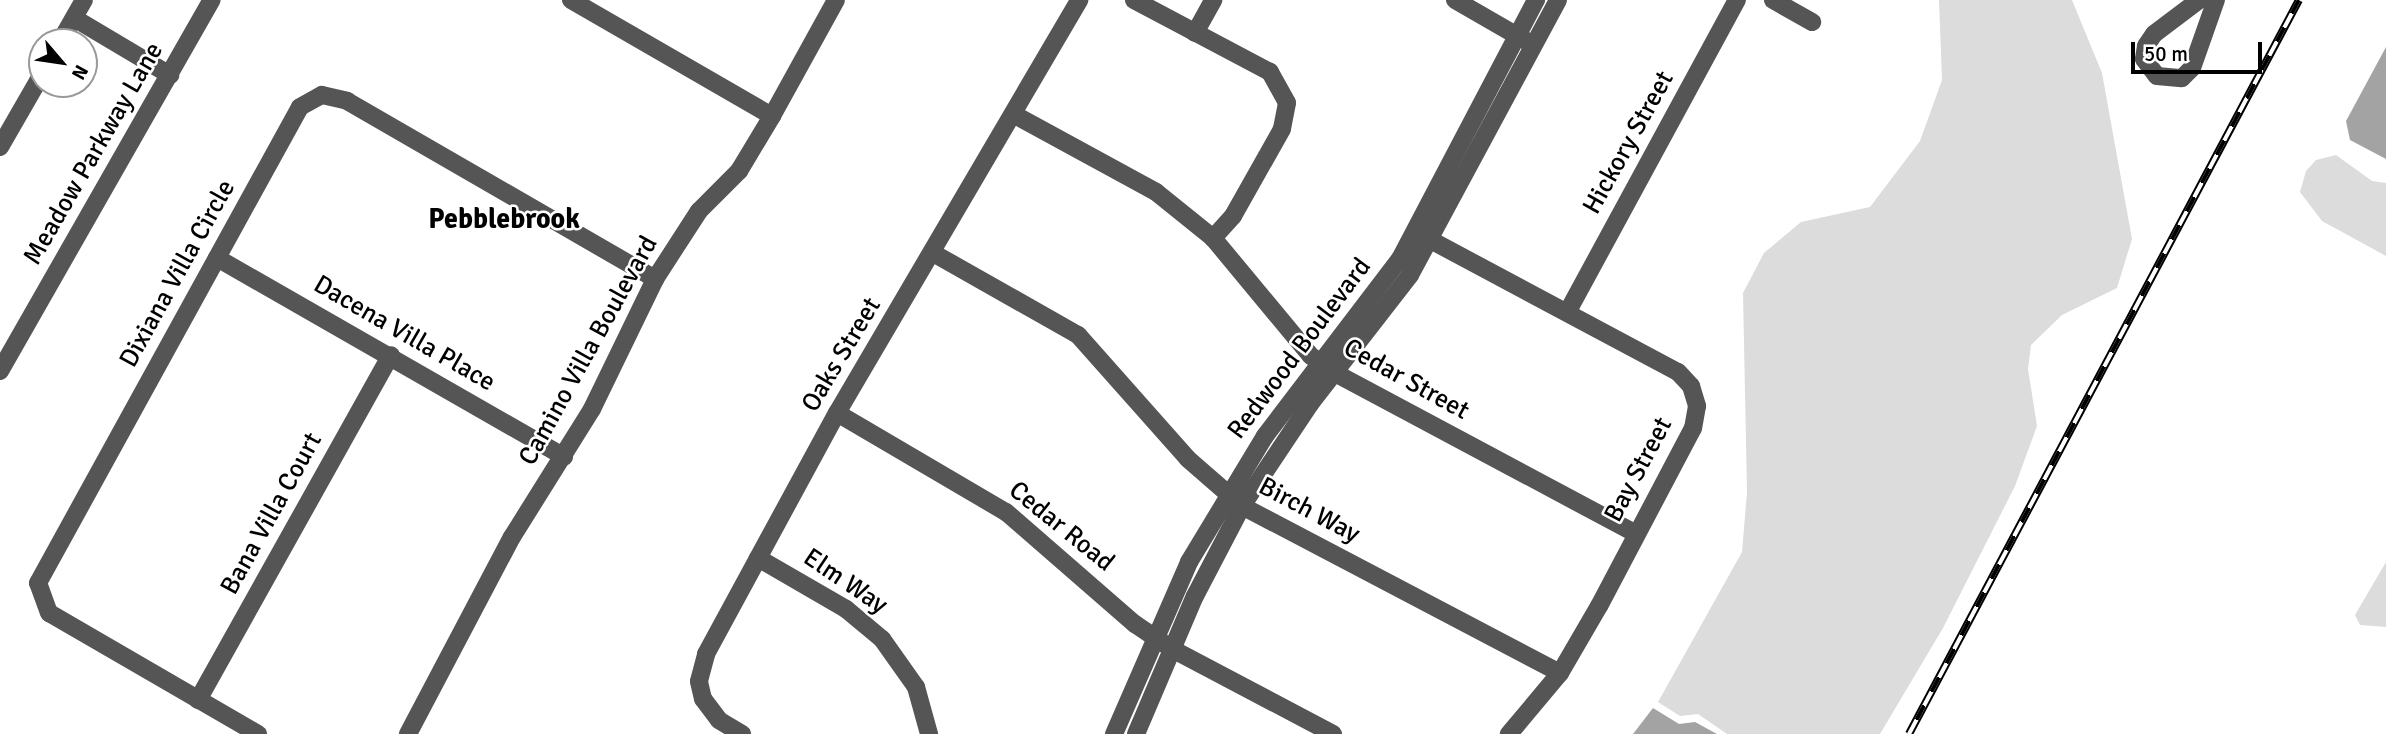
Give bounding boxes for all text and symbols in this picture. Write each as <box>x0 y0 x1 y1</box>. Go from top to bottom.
north arrow <box>28 28 98 98</box>
scale bar <box>2134 28 2265 72</box>
street label: Meadow Parkway Lane <box>18 37 170 271</box>
text: 50 m <box>2144 41 2188 67</box>
text: N <box>66 61 93 84</box>
street label: Hickory Street <box>1577 66 1681 220</box>
street label: Dixiana Villa Circle <box>114 175 242 373</box>
district label: Pebblebrook <box>428 202 580 236</box>
street label: Camino Villa Boulevard <box>513 231 665 471</box>
street label: Redwood Boulevard <box>1222 252 1378 446</box>
street label: Dacena Villa Place <box>308 269 500 399</box>
street label: Oaks Street <box>796 292 888 418</box>
street label: Cedar Street <box>1338 333 1474 427</box>
street label: Bay Street <box>1598 412 1680 528</box>
street label: Bana Villa Court <box>215 428 329 600</box>
street label: Birch Way <box>1253 471 1365 551</box>
street label: Cedar Road <box>1002 475 1120 579</box>
street label: Elm Way <box>797 543 893 621</box>

